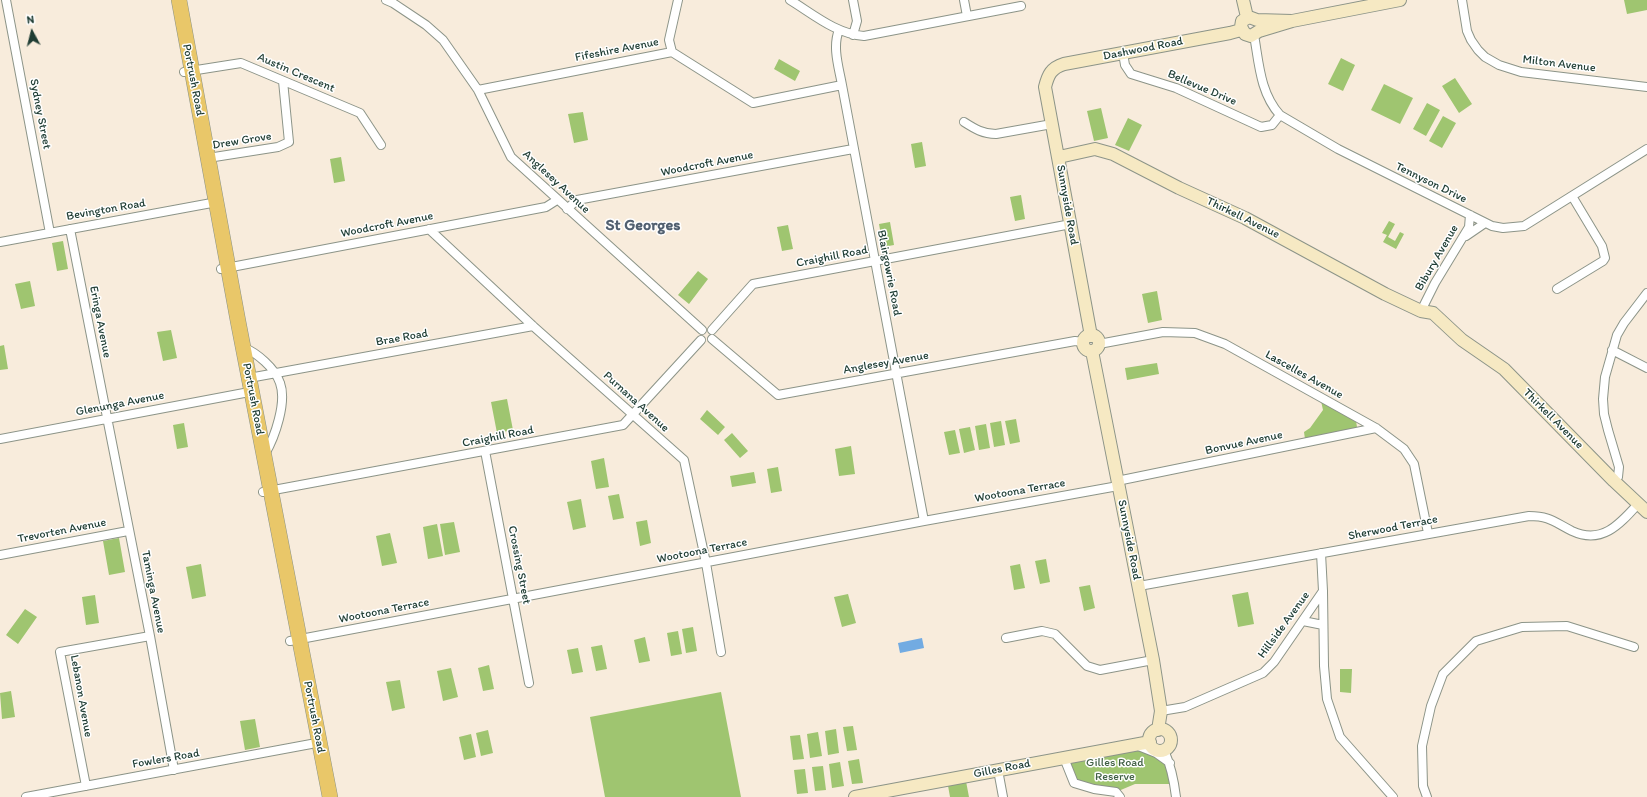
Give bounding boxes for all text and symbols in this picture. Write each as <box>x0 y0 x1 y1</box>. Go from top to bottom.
north arrow <box>12 12 52 52</box>
text: N <box>26 13 35 26</box>
street label: Dashwood Road <box>1102 34 1184 64</box>
street label: Fifeshire Avenue <box>574 35 660 65</box>
street label: Portrush Road <box>179 43 207 117</box>
street label: Austin Crescent <box>255 50 337 96</box>
street label: Milton Avenue <box>1522 52 1596 76</box>
street label: Bellevue Drive <box>1165 67 1239 109</box>
street label: Sydney Street <box>26 78 54 150</box>
street label: Drew Grove <box>211 129 273 153</box>
street label: Anglesey Avenue <box>519 147 593 217</box>
street label: Woodcroft Avenue <box>659 148 755 180</box>
street label: Tennyson Drive <box>1393 160 1469 206</box>
street label: Sunnyside Road <box>1053 164 1081 246</box>
street label: Thirkell Avenue <box>1204 194 1282 242</box>
street label: Bevington Road <box>65 196 147 224</box>
street label: Woodcroft Avenue <box>339 209 435 241</box>
district label: St Georges <box>606 216 680 236</box>
street label: Bibury Avenue <box>1412 222 1462 294</box>
street label: Blairgowrie Road <box>874 229 904 317</box>
street label: Craighill Road <box>795 243 869 271</box>
street label: Eringa Avenue <box>86 285 114 359</box>
street label: Brae Road <box>375 326 429 350</box>
street label: Anglesey Avenue <box>842 348 930 378</box>
street label: Lascelles Avenue <box>1262 348 1346 402</box>
street label: Portrush Road <box>239 362 267 436</box>
street label: Purnana Avenue <box>600 369 672 435</box>
street label: Thirkell Avenue <box>1520 386 1586 452</box>
street label: Glenunga Avenue <box>75 388 165 420</box>
street label: Craighill Road <box>461 423 535 451</box>
street label: Bonvue Avenue <box>1204 428 1284 458</box>
street label: Wootoona Terrace <box>974 476 1066 506</box>
street label: Sunnyside Road <box>1114 499 1144 581</box>
street label: Sherwood Terrace <box>1347 512 1439 544</box>
street label: Trevorten Avenue <box>17 515 107 547</box>
street label: Crossing Street <box>504 525 534 605</box>
street label: Wootoona Terrace <box>656 535 748 567</box>
street label: Taminga Avenue <box>138 549 168 635</box>
street label: Hillside Avenue <box>1255 589 1313 661</box>
street label: Wootoona Terrace <box>338 595 430 627</box>
street label: Lebanon Avenue <box>67 654 95 738</box>
street label: Portrush Road <box>300 680 328 754</box>
street label: Fowlers Road <box>131 746 201 772</box>
street label: Gilles Road <box>972 756 1032 782</box>
park label: Gilles Road Reserve <box>1086 756 1144 784</box>

